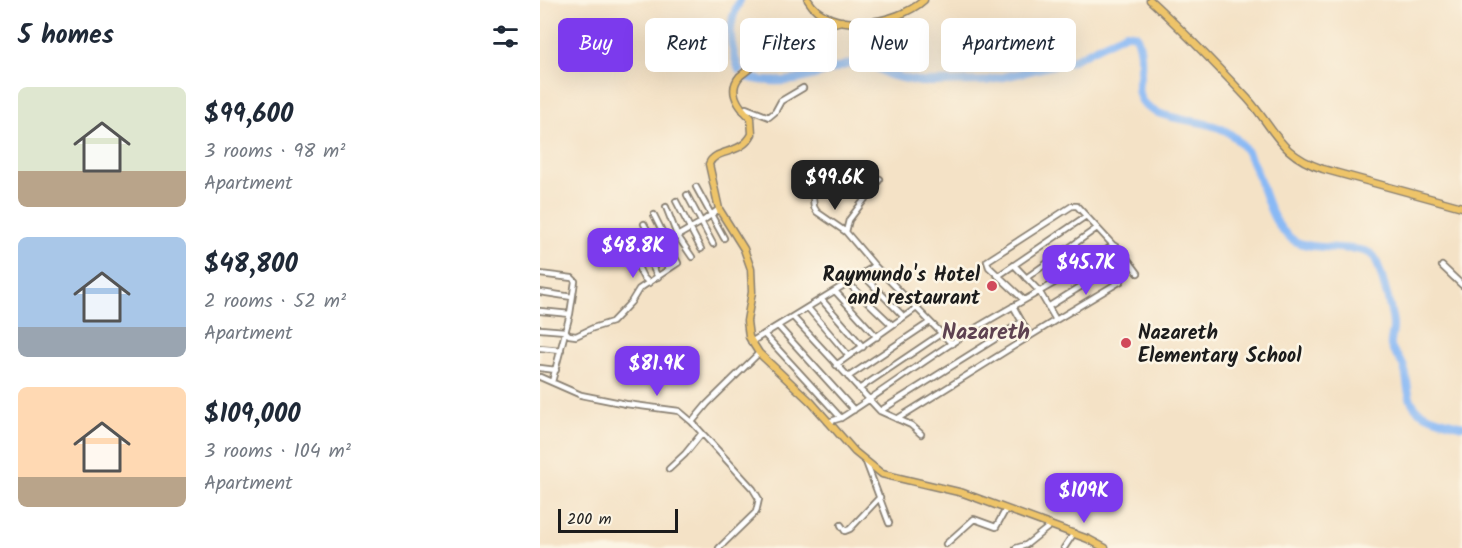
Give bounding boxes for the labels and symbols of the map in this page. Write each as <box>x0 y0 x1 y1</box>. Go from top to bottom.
pin: $99.6K <box>786 160 884 211</box>
pin: $48.8K <box>584 228 682 279</box>
pin: $45.7K <box>1037 245 1135 296</box>
place label: Raymundo's Hotel and restaurant <box>823 260 981 315</box>
marker: Raymundo's Hotel and restaurant <box>985 279 999 293</box>
district label: Nazareth <box>942 316 1030 351</box>
place label: Nazareth Elementary School <box>1138 318 1302 373</box>
marker: Nazareth Elementary School <box>1119 336 1133 350</box>
pin: $81.9K <box>608 346 706 397</box>
pin: $109K <box>1042 473 1126 524</box>
scale bar <box>558 506 678 534</box>

